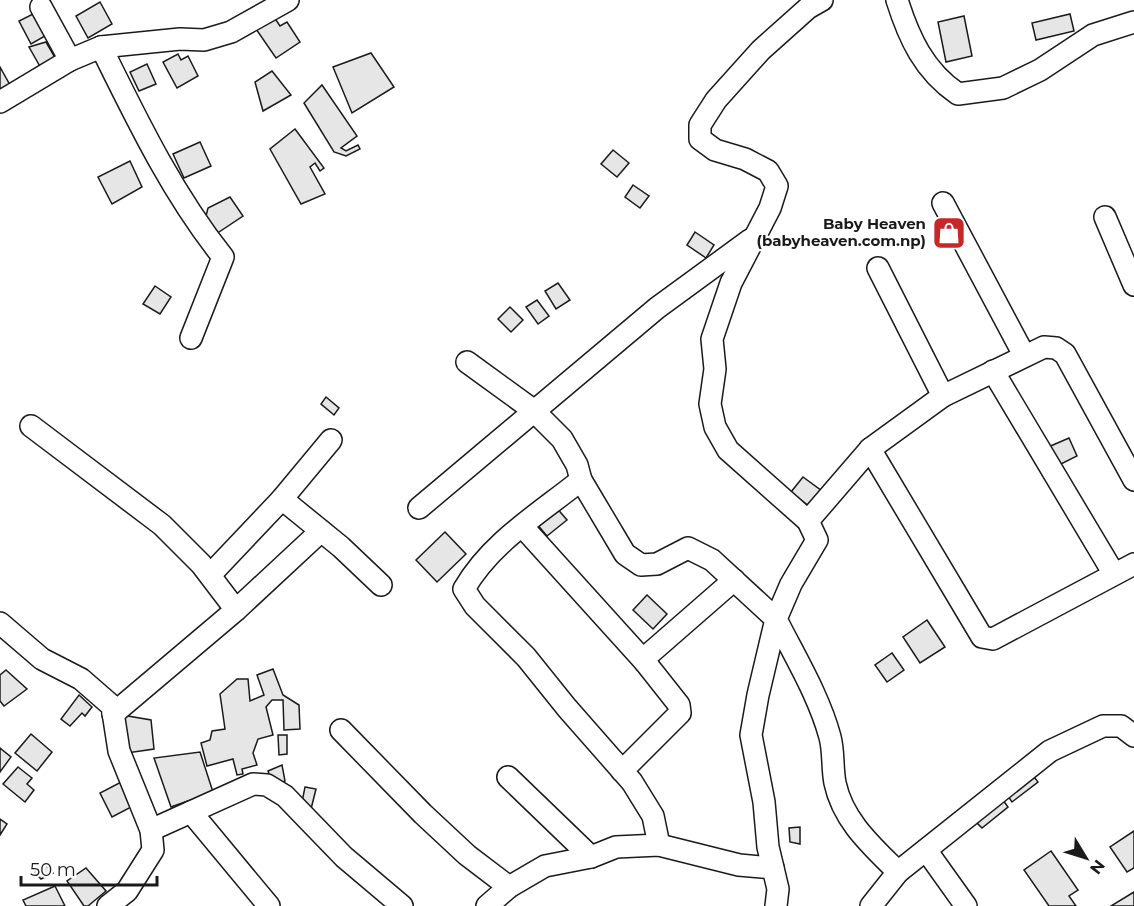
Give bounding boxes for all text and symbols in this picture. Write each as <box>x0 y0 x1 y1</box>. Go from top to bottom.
place label: Baby Heaven (babyheaven.com.np) <box>757 214 926 250</box>
shop icon: Baby Heaven (babyheaven.com.np) <box>931 215 967 251</box>
north arrow <box>1056 828 1116 888</box>
scale bar <box>21 849 158 887</box>
text: N <box>1086 856 1109 878</box>
text: 50 m <box>30 859 76 881</box>

